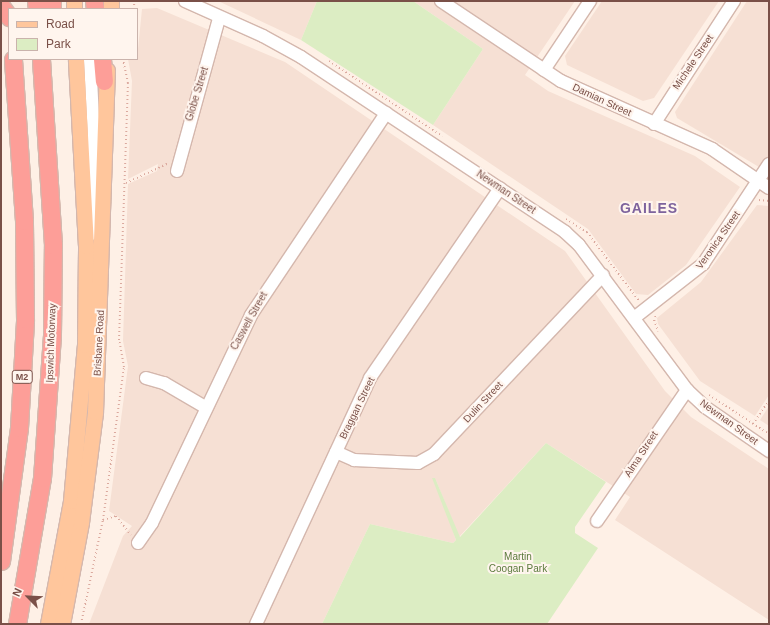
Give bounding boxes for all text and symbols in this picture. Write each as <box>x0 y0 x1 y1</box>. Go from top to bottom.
legend <box>8 8 138 60</box>
text: Road <box>46 17 75 31</box>
street label: Michele Street <box>670 32 716 92</box>
text: Park <box>46 37 71 51</box>
street label: Globe Street <box>183 65 211 123</box>
street label: Damian Street <box>571 81 633 119</box>
street label: Newman Street <box>474 168 538 216</box>
district label: GAILES <box>620 200 678 216</box>
street label: Veronica Street <box>693 209 743 271</box>
street label: Caswell Street <box>228 290 270 352</box>
street label: Ipswich Motorway <box>44 303 58 383</box>
street label: Brisbane Road <box>91 310 107 376</box>
road number: M2 <box>11 370 33 384</box>
street label: Braggan Street <box>337 375 377 441</box>
street label: Dulin Street <box>461 379 505 425</box>
street label: Newman Street <box>698 397 760 447</box>
street label: Alma Street <box>622 429 660 479</box>
park label: Martin Coogan Park <box>489 550 547 574</box>
north arrow <box>8 577 48 617</box>
text: N <box>10 586 24 598</box>

